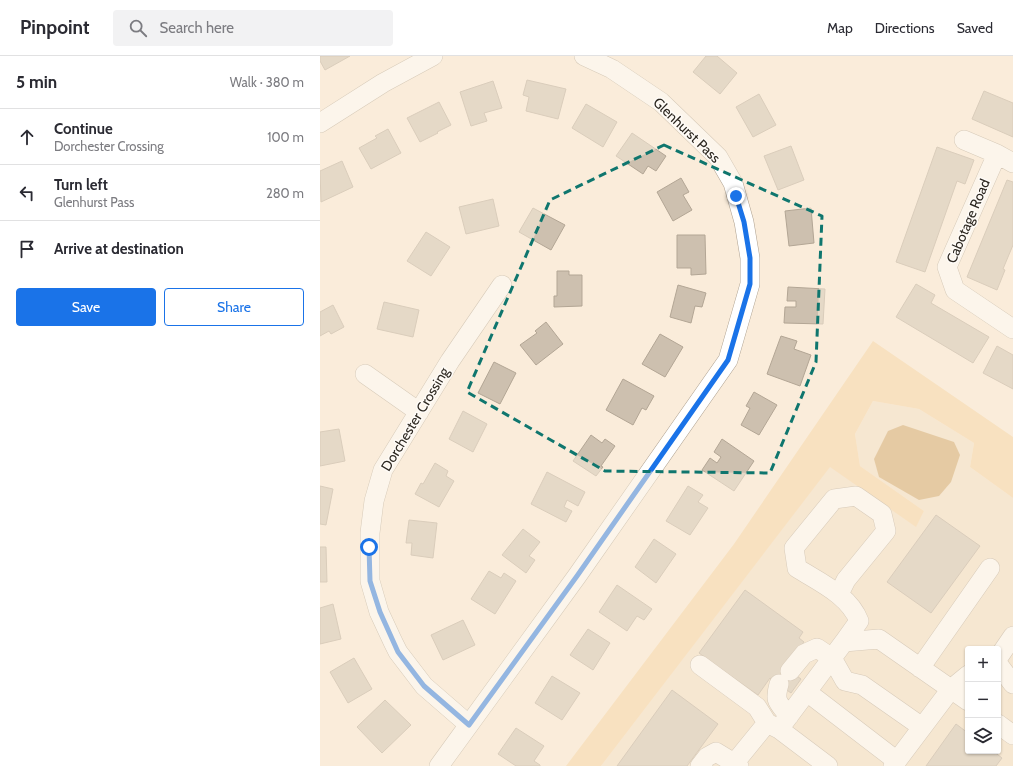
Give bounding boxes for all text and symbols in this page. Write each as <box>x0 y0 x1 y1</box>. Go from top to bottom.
search box <box>113 10 393 46</box>
text: Pinpoint <box>20 16 89 39</box>
icon: search <box>127 17 149 39</box>
text: Search here <box>159 19 234 37</box>
text: Map <box>827 19 853 37</box>
text: Directions <box>875 19 935 37</box>
text: Saved <box>957 19 993 37</box>
text: 5 min <box>16 72 57 92</box>
text: Walk · 380 m <box>230 74 304 90</box>
street label: Glenhurst Pass <box>650 93 725 167</box>
text: Continue <box>54 120 113 138</box>
icon: ahead <box>16 126 38 148</box>
text: 100 m <box>267 129 304 145</box>
text: Dorchester Crossing <box>54 138 164 154</box>
text: Turn left <box>54 176 108 194</box>
street label: Cabotage Road <box>942 176 994 266</box>
icon: left <box>16 182 38 204</box>
text: 280 m <box>266 185 304 201</box>
route end <box>727 187 745 205</box>
text: Glenhurst Pass <box>54 194 135 210</box>
icon: arrive <box>16 238 38 260</box>
text: Arrive at destination <box>54 240 184 258</box>
button: Save <box>16 288 156 326</box>
button: Share <box>164 288 304 326</box>
street label: Dorchester Crossing <box>377 363 454 474</box>
route start <box>360 538 378 556</box>
map controls <box>965 646 1001 754</box>
button: + <box>965 646 1001 682</box>
button: − <box>965 682 1001 718</box>
button: layers <box>965 718 1001 754</box>

